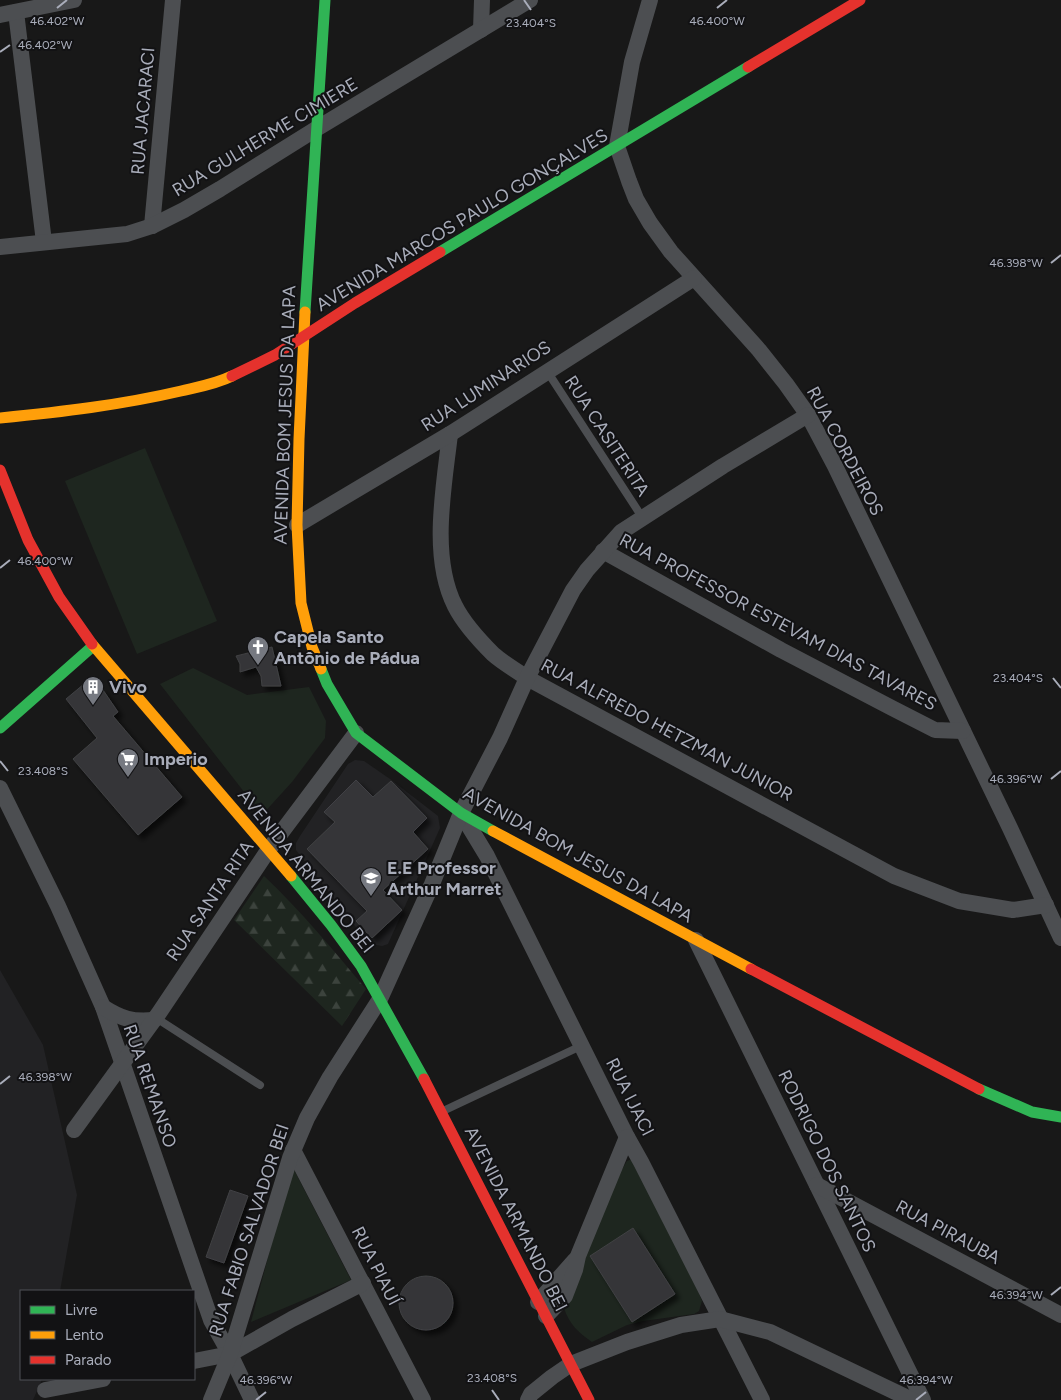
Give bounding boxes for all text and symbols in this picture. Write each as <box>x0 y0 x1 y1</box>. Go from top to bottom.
text: 46.402°W <box>30 14 85 28</box>
text: 46.400°W <box>689 14 745 28</box>
text: 23.404°S <box>506 16 556 30</box>
text: 46.402°W <box>18 38 73 52</box>
street label: RUA JACARACI <box>126 46 160 176</box>
street label: RUA GULHERME CIMIERE <box>168 73 362 201</box>
street label: AVENIDA MARCOS PAULO GONÇALVES <box>312 124 612 316</box>
text: 46.398°W <box>989 256 1043 270</box>
street label: AVENIDA BOM JESUS DA LAPA <box>269 285 301 545</box>
street label: RUA LUMINARIOS <box>417 336 555 436</box>
street label: RUA CASITERITA <box>560 372 654 500</box>
street label: RUA CORDEIROS <box>802 383 888 519</box>
street label: RUA PROFESSOR ESTEVAM DIAS TAVARES <box>616 529 940 715</box>
text: 46.400°W <box>17 554 73 568</box>
place label: Capela Santo Antônio de Pádua <box>274 626 420 669</box>
church icon: Capela Santo Antônio de Pádua <box>246 635 270 666</box>
street label: RUA ALFREDO HETZMAN JUNIOR <box>537 654 797 806</box>
text: 23.404°S <box>993 671 1043 685</box>
building icon: Vivo <box>81 675 105 706</box>
place label: Vivo <box>109 676 147 698</box>
supermarket icon: Imperio <box>116 747 140 778</box>
place label: Imperio <box>144 748 208 770</box>
text: 23.408°S <box>18 764 68 778</box>
text: 46.396°W <box>990 772 1043 786</box>
street label: AVENIDA BOM JESUS DA LAPA <box>459 783 697 927</box>
street label: AVENIDA ARMANDO BEI <box>233 785 379 957</box>
street label: RUA SANTA RITA <box>162 837 258 965</box>
place label: E.E Professor Arthur Marret <box>387 857 501 900</box>
school or university icon: E.E Professor Arthur Marret <box>359 866 383 897</box>
street label: RUA REMANSO <box>119 1021 181 1151</box>
street label: RUA IJACI <box>601 1054 659 1140</box>
street label: RODRIGO DOS SANTOS <box>773 1066 881 1256</box>
text: 46.398°W <box>18 1070 72 1084</box>
street label: RUA FABIO SALVADOR BEI <box>204 1121 294 1339</box>
street label: AVENIDA ARMANDO BEI <box>460 1123 572 1315</box>
street label: RUA PIRAUBA <box>892 1195 1004 1269</box>
street label: RUA PIAUÍ <box>347 1223 406 1310</box>
text: 46.394°W <box>989 1288 1043 1302</box>
legend <box>20 1290 195 1380</box>
text: Livre <box>65 1301 97 1319</box>
text: Lento <box>65 1326 104 1344</box>
text: Parado <box>65 1351 112 1369</box>
text: 23.408°S <box>467 1371 517 1385</box>
text: 46.396°W <box>240 1373 293 1387</box>
text: 46.394°W <box>899 1373 953 1387</box>

